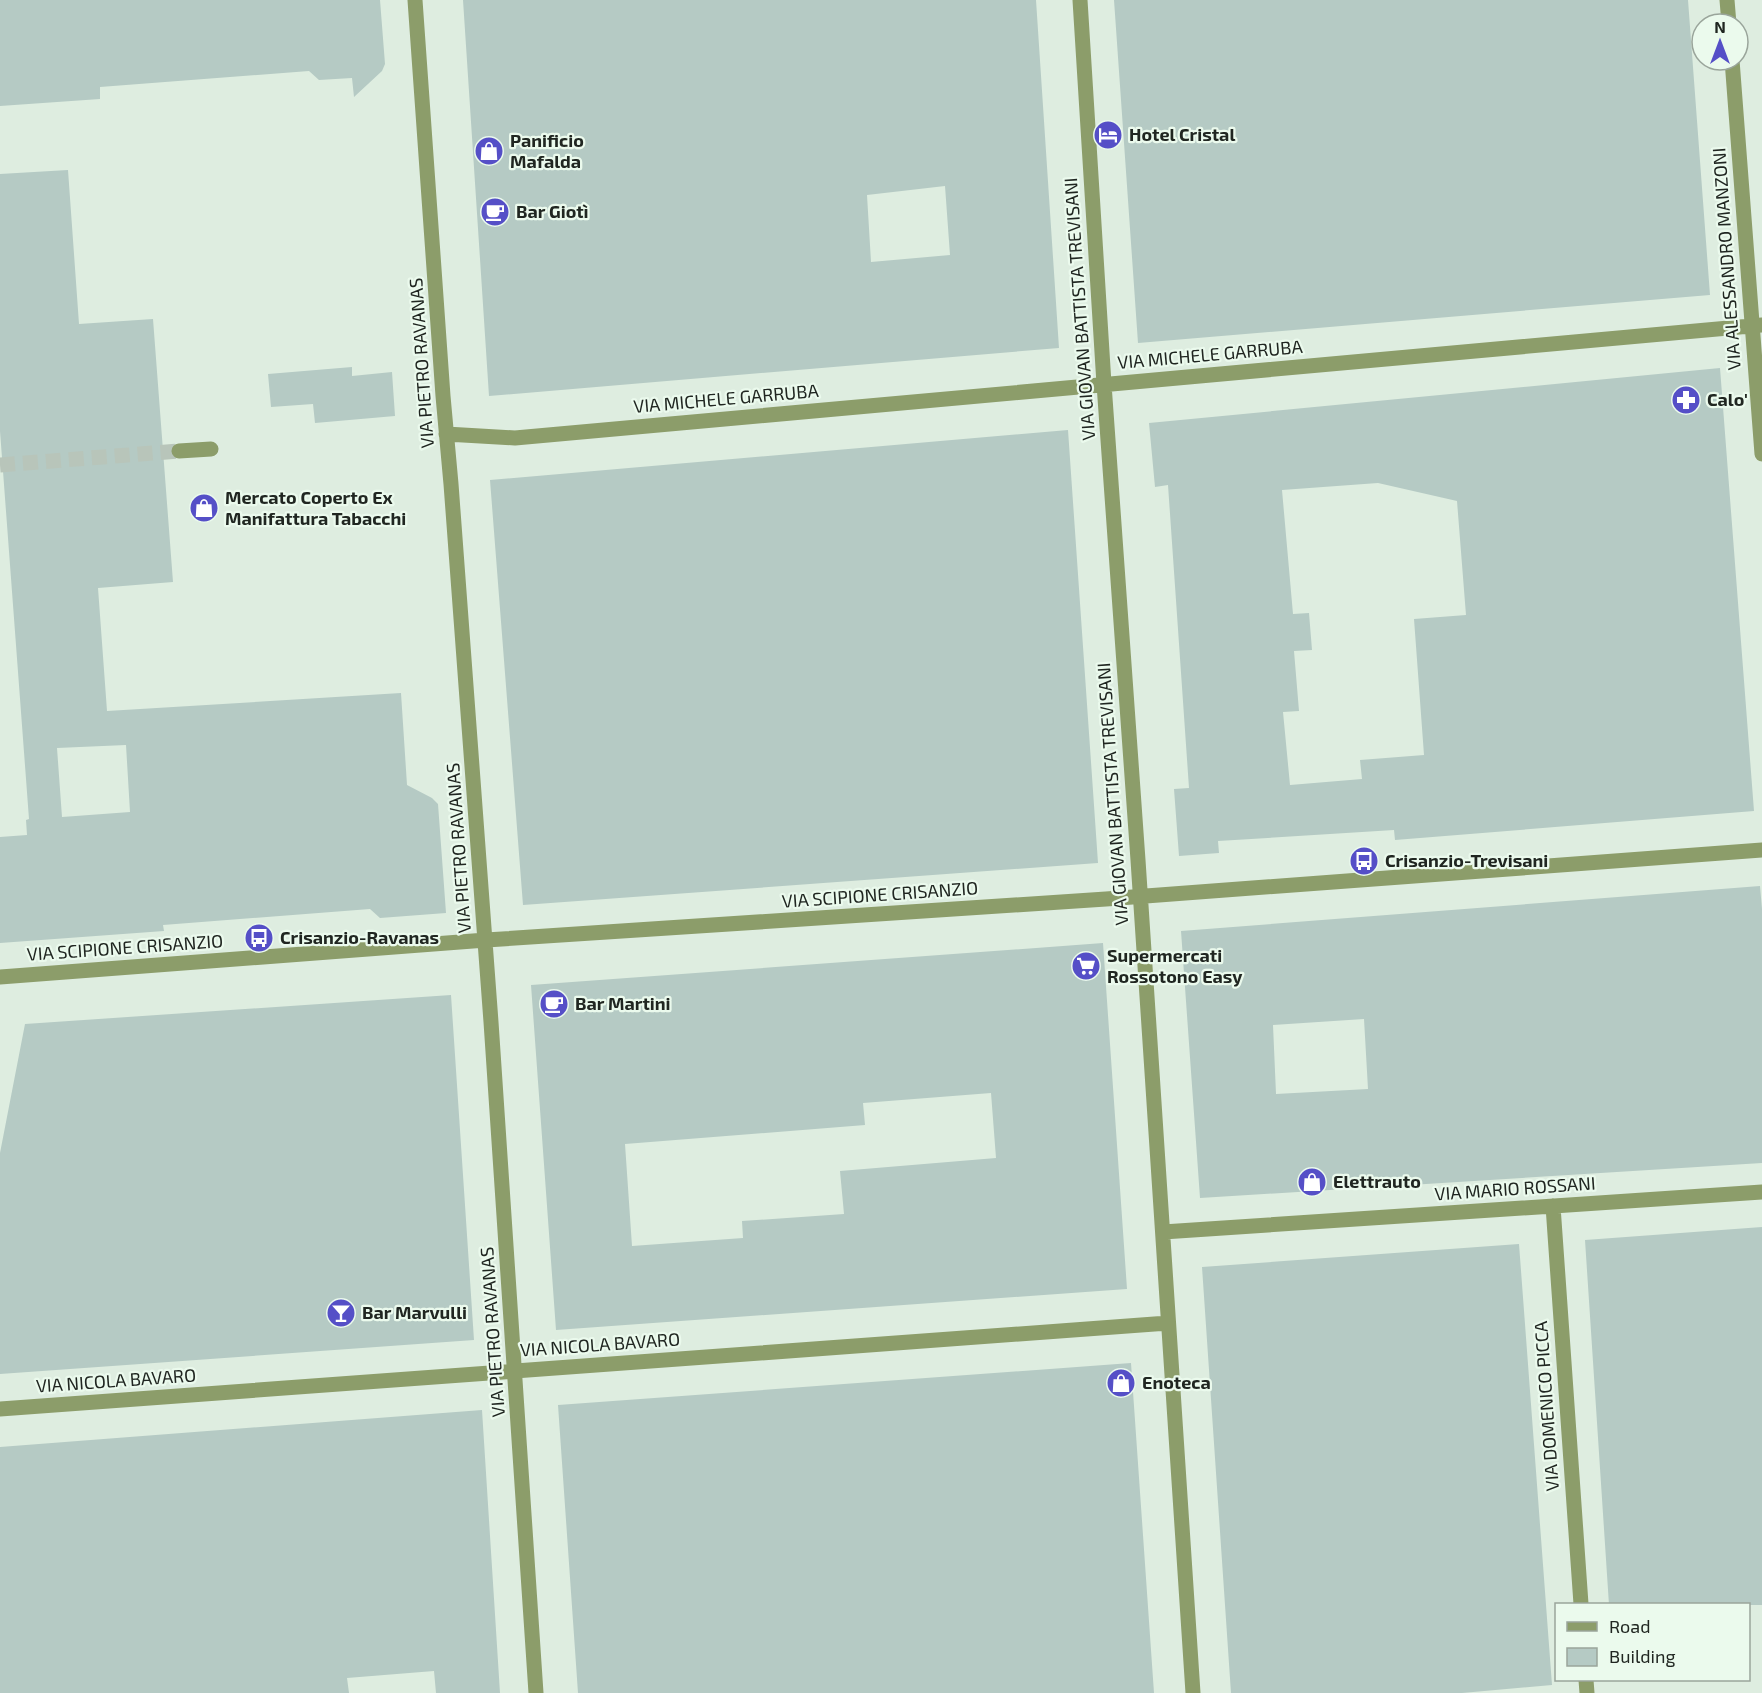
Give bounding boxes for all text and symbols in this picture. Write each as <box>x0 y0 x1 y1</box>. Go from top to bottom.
north arrow <box>1690 12 1750 72</box>
text: N <box>1714 17 1726 36</box>
hotel icon: Hotel Cristal <box>1092 119 1124 151</box>
place label: Hotel Cristal <box>1129 123 1235 145</box>
place label: Panificio Mafalda <box>510 129 584 172</box>
shop icon: Panificio Mafalda <box>473 135 505 167</box>
street label: VIA ALESSANDRO MANZONI <box>1707 147 1745 371</box>
street label: VIA GIOVAN BATTISTA TREVISANI <box>1059 177 1099 441</box>
cafe icon: Bar Giotì <box>479 196 511 228</box>
place label: Bar Giotì <box>516 200 589 222</box>
street label: VIA PIETRO RAVANAS <box>404 277 438 449</box>
street label: VIA MICHELE GARRUBA <box>1116 335 1304 373</box>
street label: VIA MICHELE GARRUBA <box>632 379 820 417</box>
pharmacy icon: Calo' <box>1670 384 1702 416</box>
place label: Calo' <box>1707 388 1748 410</box>
place label: Mercato Coperto Ex Manifattura Tabacchi <box>225 486 406 529</box>
shop icon: Mercato Coperto Ex Manifattura Tabacchi <box>188 492 220 524</box>
street label: VIA GIOVAN BATTISTA TREVISANI <box>1092 662 1132 926</box>
street label: VIA PIETRO RAVANAS <box>441 762 475 934</box>
bus stop icon: Crisanzio-Trevisani <box>1348 845 1380 877</box>
place label: Crisanzio-Trevisani <box>1385 849 1548 871</box>
street label: VIA SCIPIONE CRISANZIO <box>781 876 979 912</box>
bus stop icon: Crisanzio-Ravanas <box>243 922 275 954</box>
place label: Crisanzio-Ravanas <box>280 926 439 948</box>
street label: VIA SCIPIONE CRISANZIO <box>26 929 224 965</box>
place label: Supermercati Rossotono Easy <box>1107 944 1243 987</box>
supermarket icon: Supermercati Rossotono Easy <box>1070 950 1102 982</box>
cafe icon: Bar Martini <box>538 988 570 1020</box>
place label: Bar Martini <box>575 992 671 1014</box>
shop icon: Elettrauto <box>1296 1166 1328 1198</box>
place label: Elettrauto <box>1333 1170 1421 1192</box>
street label: VIA MARIO ROSSANI <box>1434 1171 1596 1205</box>
street label: VIA PIETRO RAVANAS <box>475 1246 509 1418</box>
bar icon: Bar Marvulli <box>325 1297 357 1329</box>
place label: Bar Marvulli <box>362 1301 467 1323</box>
street label: VIA DOMENICO PICCA <box>1529 1319 1563 1492</box>
street label: VIA NICOLA BAVARO <box>519 1327 681 1361</box>
street label: VIA NICOLA BAVARO <box>35 1363 197 1397</box>
shop icon: Enoteca <box>1105 1367 1137 1399</box>
place label: Enoteca <box>1142 1371 1211 1393</box>
legend <box>1555 1603 1750 1681</box>
text: Road <box>1609 1615 1650 1637</box>
text: Building <box>1609 1645 1676 1667</box>

